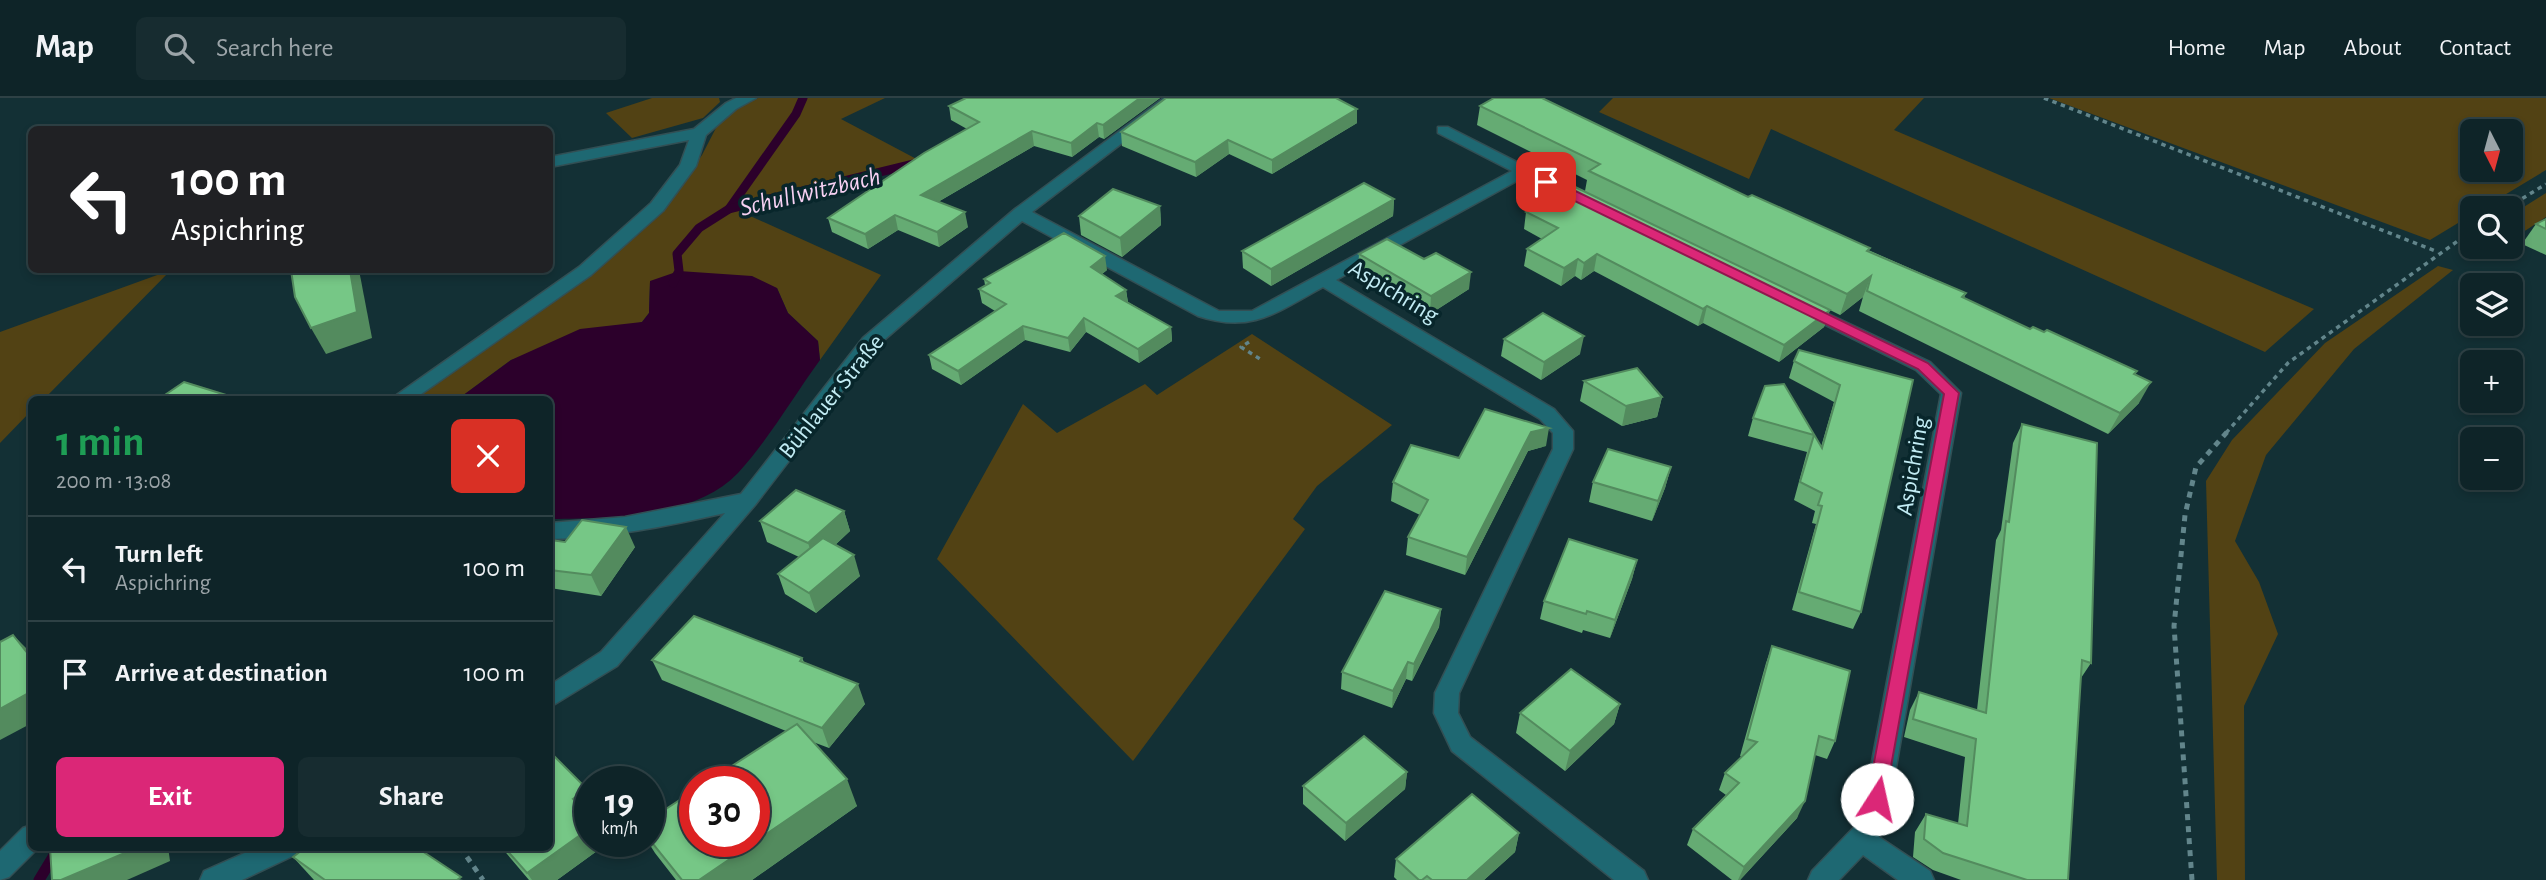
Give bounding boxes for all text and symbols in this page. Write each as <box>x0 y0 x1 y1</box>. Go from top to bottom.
search box <box>136 17 626 80</box>
icon: search <box>160 29 198 67</box>
text: Map <box>35 31 94 64</box>
text: Search here <box>216 35 334 61</box>
text: Home <box>2168 36 2226 60</box>
text: Map <box>2264 36 2306 60</box>
text: About <box>2344 36 2401 60</box>
text: Contact <box>2439 36 2511 60</box>
north arrow <box>2460 119 2524 182</box>
map controls <box>2460 119 2523 490</box>
pin <box>1516 152 1576 212</box>
icon: left <box>56 154 147 245</box>
text: 100 m <box>171 156 287 205</box>
water label: Schullwitzbach <box>737 163 883 221</box>
icon: arrive <box>1527 163 1565 201</box>
button: search <box>2460 196 2523 259</box>
text: Aspichring <box>171 214 304 246</box>
street label: Aspichring <box>1344 256 1443 328</box>
button: layers <box>2460 273 2523 336</box>
street label: Bühlauer Straße <box>775 330 889 463</box>
button: + <box>2460 350 2523 413</box>
street label: Aspichring <box>1892 415 1934 517</box>
button: close <box>451 419 525 493</box>
text: 1 min <box>56 421 145 463</box>
button: − <box>2460 427 2523 490</box>
text: 200 m · 13:08 <box>56 470 172 493</box>
text: Turn left <box>115 541 203 567</box>
icon: left <box>56 550 94 588</box>
text: 100 m <box>464 555 525 581</box>
text: Aspichring <box>115 572 211 595</box>
icon: arrive <box>56 655 94 693</box>
text: Arrive at destination <box>115 660 328 686</box>
text: 100 m <box>464 660 525 686</box>
button: Exit <box>56 757 284 837</box>
button: Share <box>298 757 525 837</box>
position arrow <box>1840 762 1914 836</box>
speed limit sign: 30 <box>679 766 770 857</box>
text: 19 <box>605 785 634 820</box>
text: km/h <box>601 820 638 838</box>

